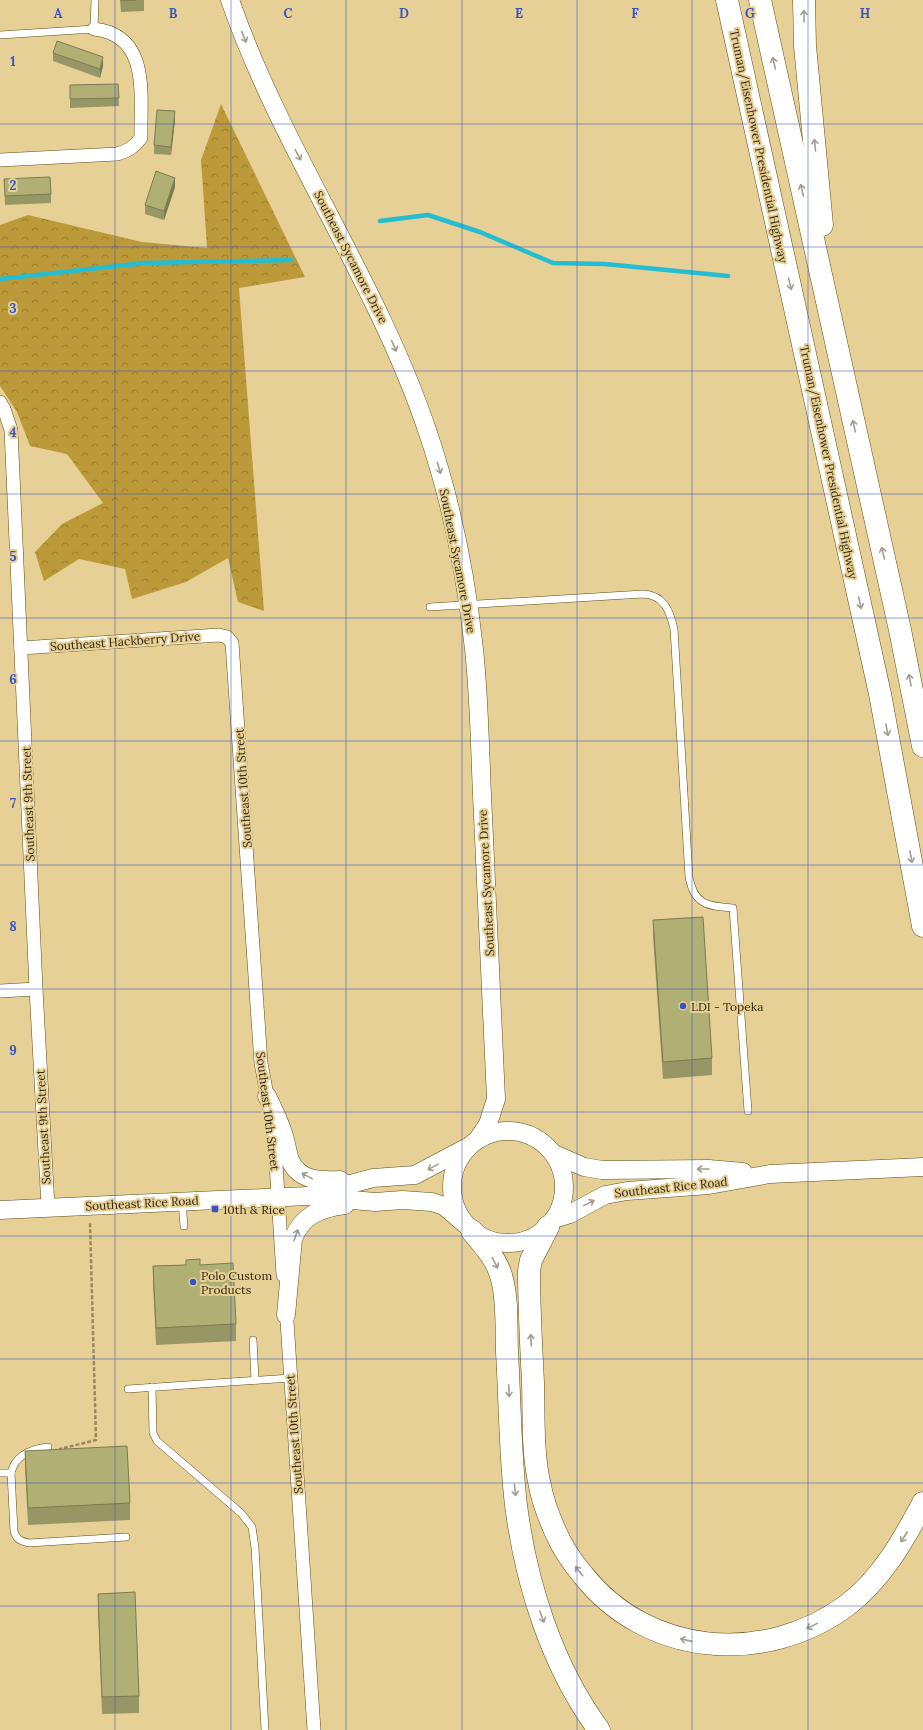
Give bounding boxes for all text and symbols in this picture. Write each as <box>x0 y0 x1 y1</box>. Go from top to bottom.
text: A <box>54 5 63 22</box>
text: B <box>169 5 178 22</box>
text: C <box>284 5 293 22</box>
text: D <box>399 5 409 22</box>
text: E <box>515 5 523 22</box>
text: F <box>631 5 639 22</box>
text: G <box>745 5 755 22</box>
text: H <box>860 5 870 22</box>
one-way arrow <box>800 10 808 23</box>
street label: Truman/Eisenhower Presidential Highway <box>726 28 791 265</box>
one-way arrow <box>240 30 248 42</box>
text: 1 <box>10 53 16 70</box>
one-way arrow <box>769 57 777 70</box>
one-way arrow <box>811 139 818 152</box>
one-way arrow <box>295 148 302 160</box>
text: 2 <box>10 177 17 194</box>
one-way arrow <box>798 184 806 197</box>
street label: Southeast Sycamore Drive <box>311 188 391 326</box>
one-way arrow <box>786 277 794 290</box>
text: 3 <box>9 300 17 317</box>
one-way arrow <box>391 339 399 351</box>
street label: Truman/Eisenhower Presidential Highway <box>796 344 861 581</box>
one-way arrow <box>850 420 858 433</box>
text: 4 <box>9 424 17 441</box>
one-way arrow <box>436 461 443 474</box>
street label: Southeast Sycamore Drive <box>437 487 479 635</box>
one-way arrow <box>878 547 886 560</box>
text: 5 <box>9 548 17 565</box>
one-way arrow <box>856 596 864 609</box>
street label: Southeast Hackberry Drive <box>49 628 201 654</box>
text: 6 <box>9 671 17 688</box>
one-way arrow <box>905 674 913 687</box>
one-way arrow <box>883 723 891 736</box>
street label: Southeast 10th Street <box>231 727 255 848</box>
street label: Southeast 9th Street <box>18 746 37 862</box>
text: 7 <box>10 795 16 812</box>
street label: Southeast Sycamore Drive <box>475 809 497 957</box>
one-way arrow <box>908 851 916 864</box>
text: 8 <box>9 918 17 935</box>
place label: LDI - Topeka <box>691 999 763 1014</box>
marker: LDI - Topeka <box>678 1001 688 1011</box>
text: 9 <box>9 1042 17 1059</box>
street label: Southeast 10th Street <box>253 1051 283 1172</box>
street label: Southeast 9th Street <box>32 1069 53 1185</box>
one-way arrow <box>427 1164 439 1171</box>
one-way arrow <box>697 1165 710 1173</box>
one-way arrow <box>301 1172 313 1180</box>
street label: Southeast Rice Road <box>614 1174 728 1200</box>
street label: Southeast Rice Road <box>85 1193 199 1213</box>
one-way arrow <box>583 1198 595 1206</box>
place label: 10th & Rice <box>223 1202 286 1217</box>
marker: 10th & Rice <box>210 1204 220 1214</box>
one-way arrow <box>292 1229 300 1241</box>
one-way arrow <box>491 1256 499 1268</box>
place label: Polo Custom Products <box>201 1268 272 1297</box>
marker: Polo Custom Products <box>188 1277 198 1287</box>
one-way arrow <box>527 1334 535 1347</box>
street label: Southeast 10th Street <box>282 1373 306 1494</box>
one-way arrow <box>505 1384 513 1397</box>
one-way arrow <box>511 1483 519 1496</box>
one-way arrow <box>900 1532 909 1543</box>
one-way arrow <box>575 1565 584 1576</box>
one-way arrow <box>538 1610 546 1622</box>
one-way arrow <box>807 1623 819 1630</box>
one-way arrow <box>680 1635 693 1643</box>

